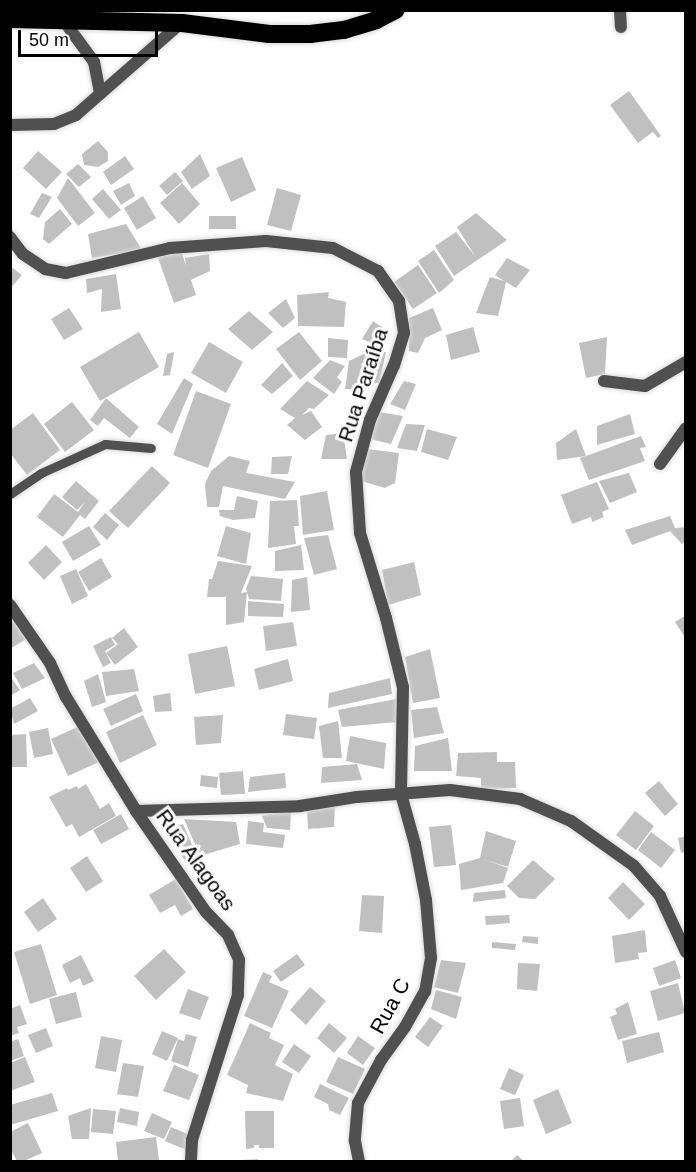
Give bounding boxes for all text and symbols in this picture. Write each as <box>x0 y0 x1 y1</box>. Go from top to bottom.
scale bar <box>21 18 160 56</box>
text: 50 m <box>29 30 69 50</box>
street label: Rua Paraíba <box>333 325 393 445</box>
street label: Rua Alagoas <box>150 804 242 916</box>
street label: Rua C <box>365 974 415 1038</box>

